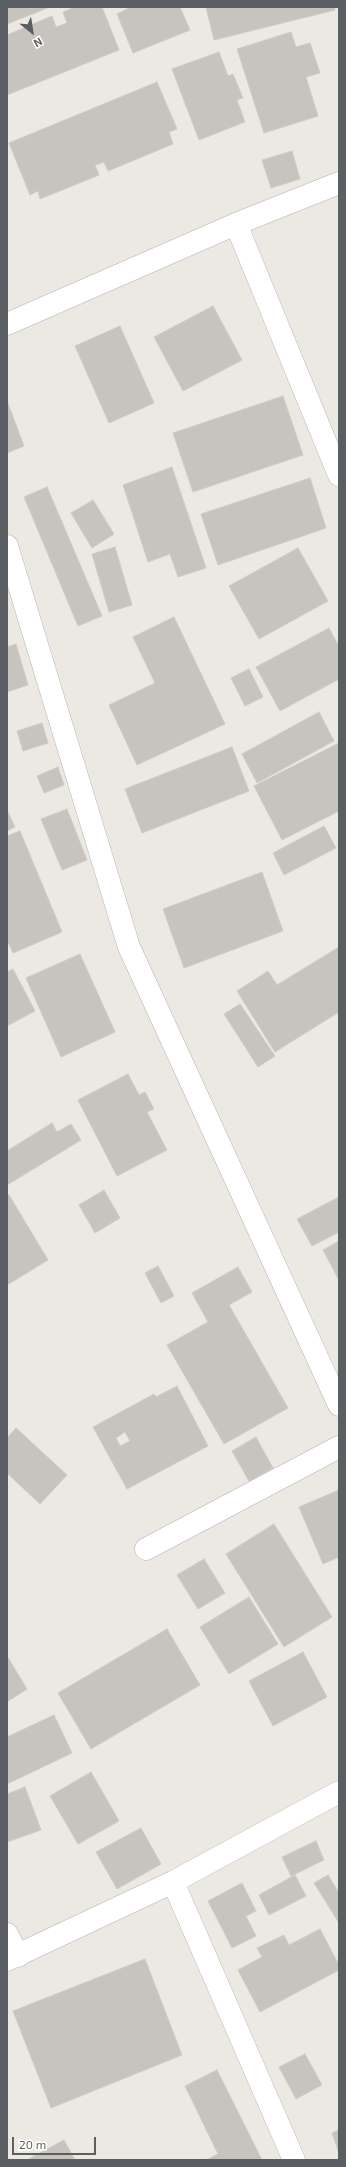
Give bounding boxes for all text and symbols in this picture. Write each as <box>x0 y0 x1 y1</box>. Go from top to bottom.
north arrow <box>12 12 52 52</box>
text: N <box>32 35 45 50</box>
scale bar <box>14 2129 98 2155</box>
text: 20 m <box>19 2137 46 2151</box>

